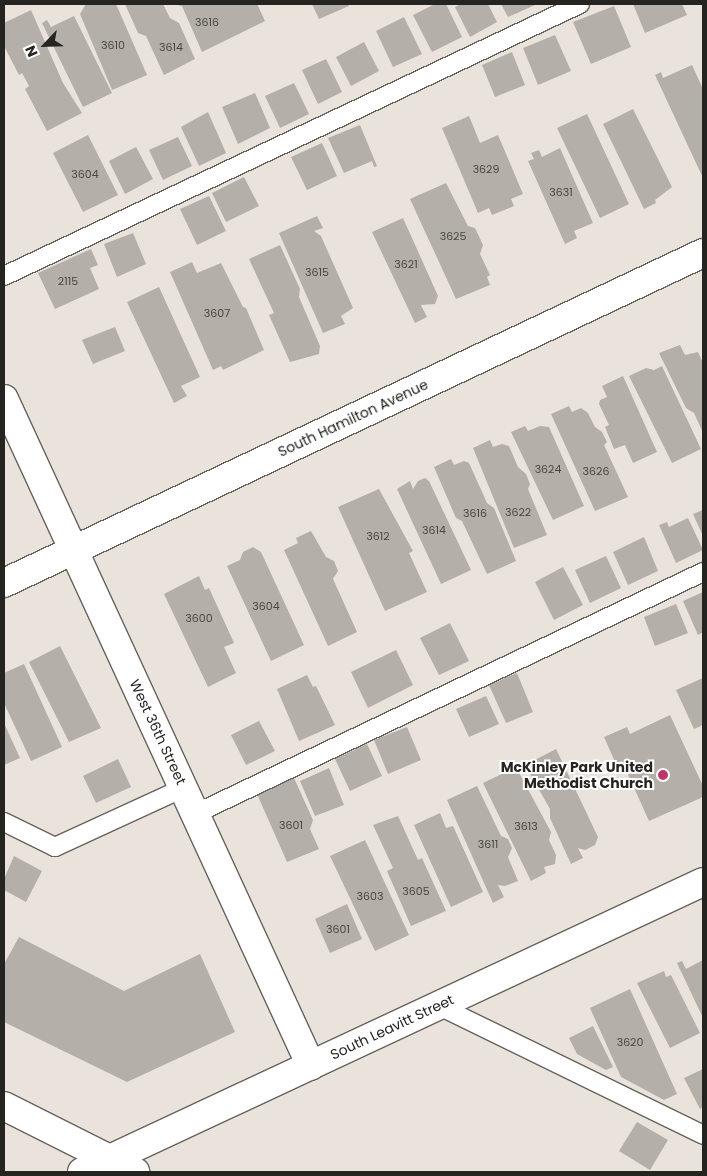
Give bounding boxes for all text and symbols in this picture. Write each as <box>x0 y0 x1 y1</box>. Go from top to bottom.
house number: 3616 <box>195 15 219 29</box>
north arrow <box>20 20 70 70</box>
house number: 3610 <box>101 38 125 52</box>
house number: 3614 <box>159 40 183 54</box>
text: N <box>20 42 43 60</box>
house number: 3629 <box>473 162 499 176</box>
house number: 3604 <box>71 167 99 181</box>
house number: 3631 <box>549 185 573 199</box>
house number: 3625 <box>440 229 466 243</box>
house number: 3621 <box>394 257 418 271</box>
house number: 3615 <box>305 265 329 279</box>
house number: 2115 <box>58 274 78 288</box>
house number: 3607 <box>204 306 230 320</box>
street label: South Hamilton Avenue <box>275 376 431 460</box>
house number: 3624 <box>535 462 561 476</box>
house number: 3626 <box>583 464 609 478</box>
house number: 3622 <box>505 505 531 519</box>
house number: 3616 <box>463 506 487 520</box>
house number: 3614 <box>422 523 446 537</box>
house number: 3612 <box>366 529 390 543</box>
house number: 3604 <box>252 599 280 613</box>
house number: 3600 <box>185 611 213 625</box>
street label: West 36th Street <box>126 677 190 787</box>
place label: McKinley Park United Methodist Church <box>501 759 653 792</box>
marker: McKinley Park United Methodist Church <box>657 769 669 781</box>
house number: 3601 <box>279 818 303 832</box>
house number: 3613 <box>514 819 538 833</box>
house number: 3611 <box>478 837 498 851</box>
house number: 3605 <box>402 884 430 898</box>
house number: 3603 <box>357 889 383 903</box>
house number: 3601 <box>326 922 350 936</box>
street label: South Leavitt Street <box>328 991 456 1063</box>
house number: 3620 <box>617 1035 643 1049</box>

